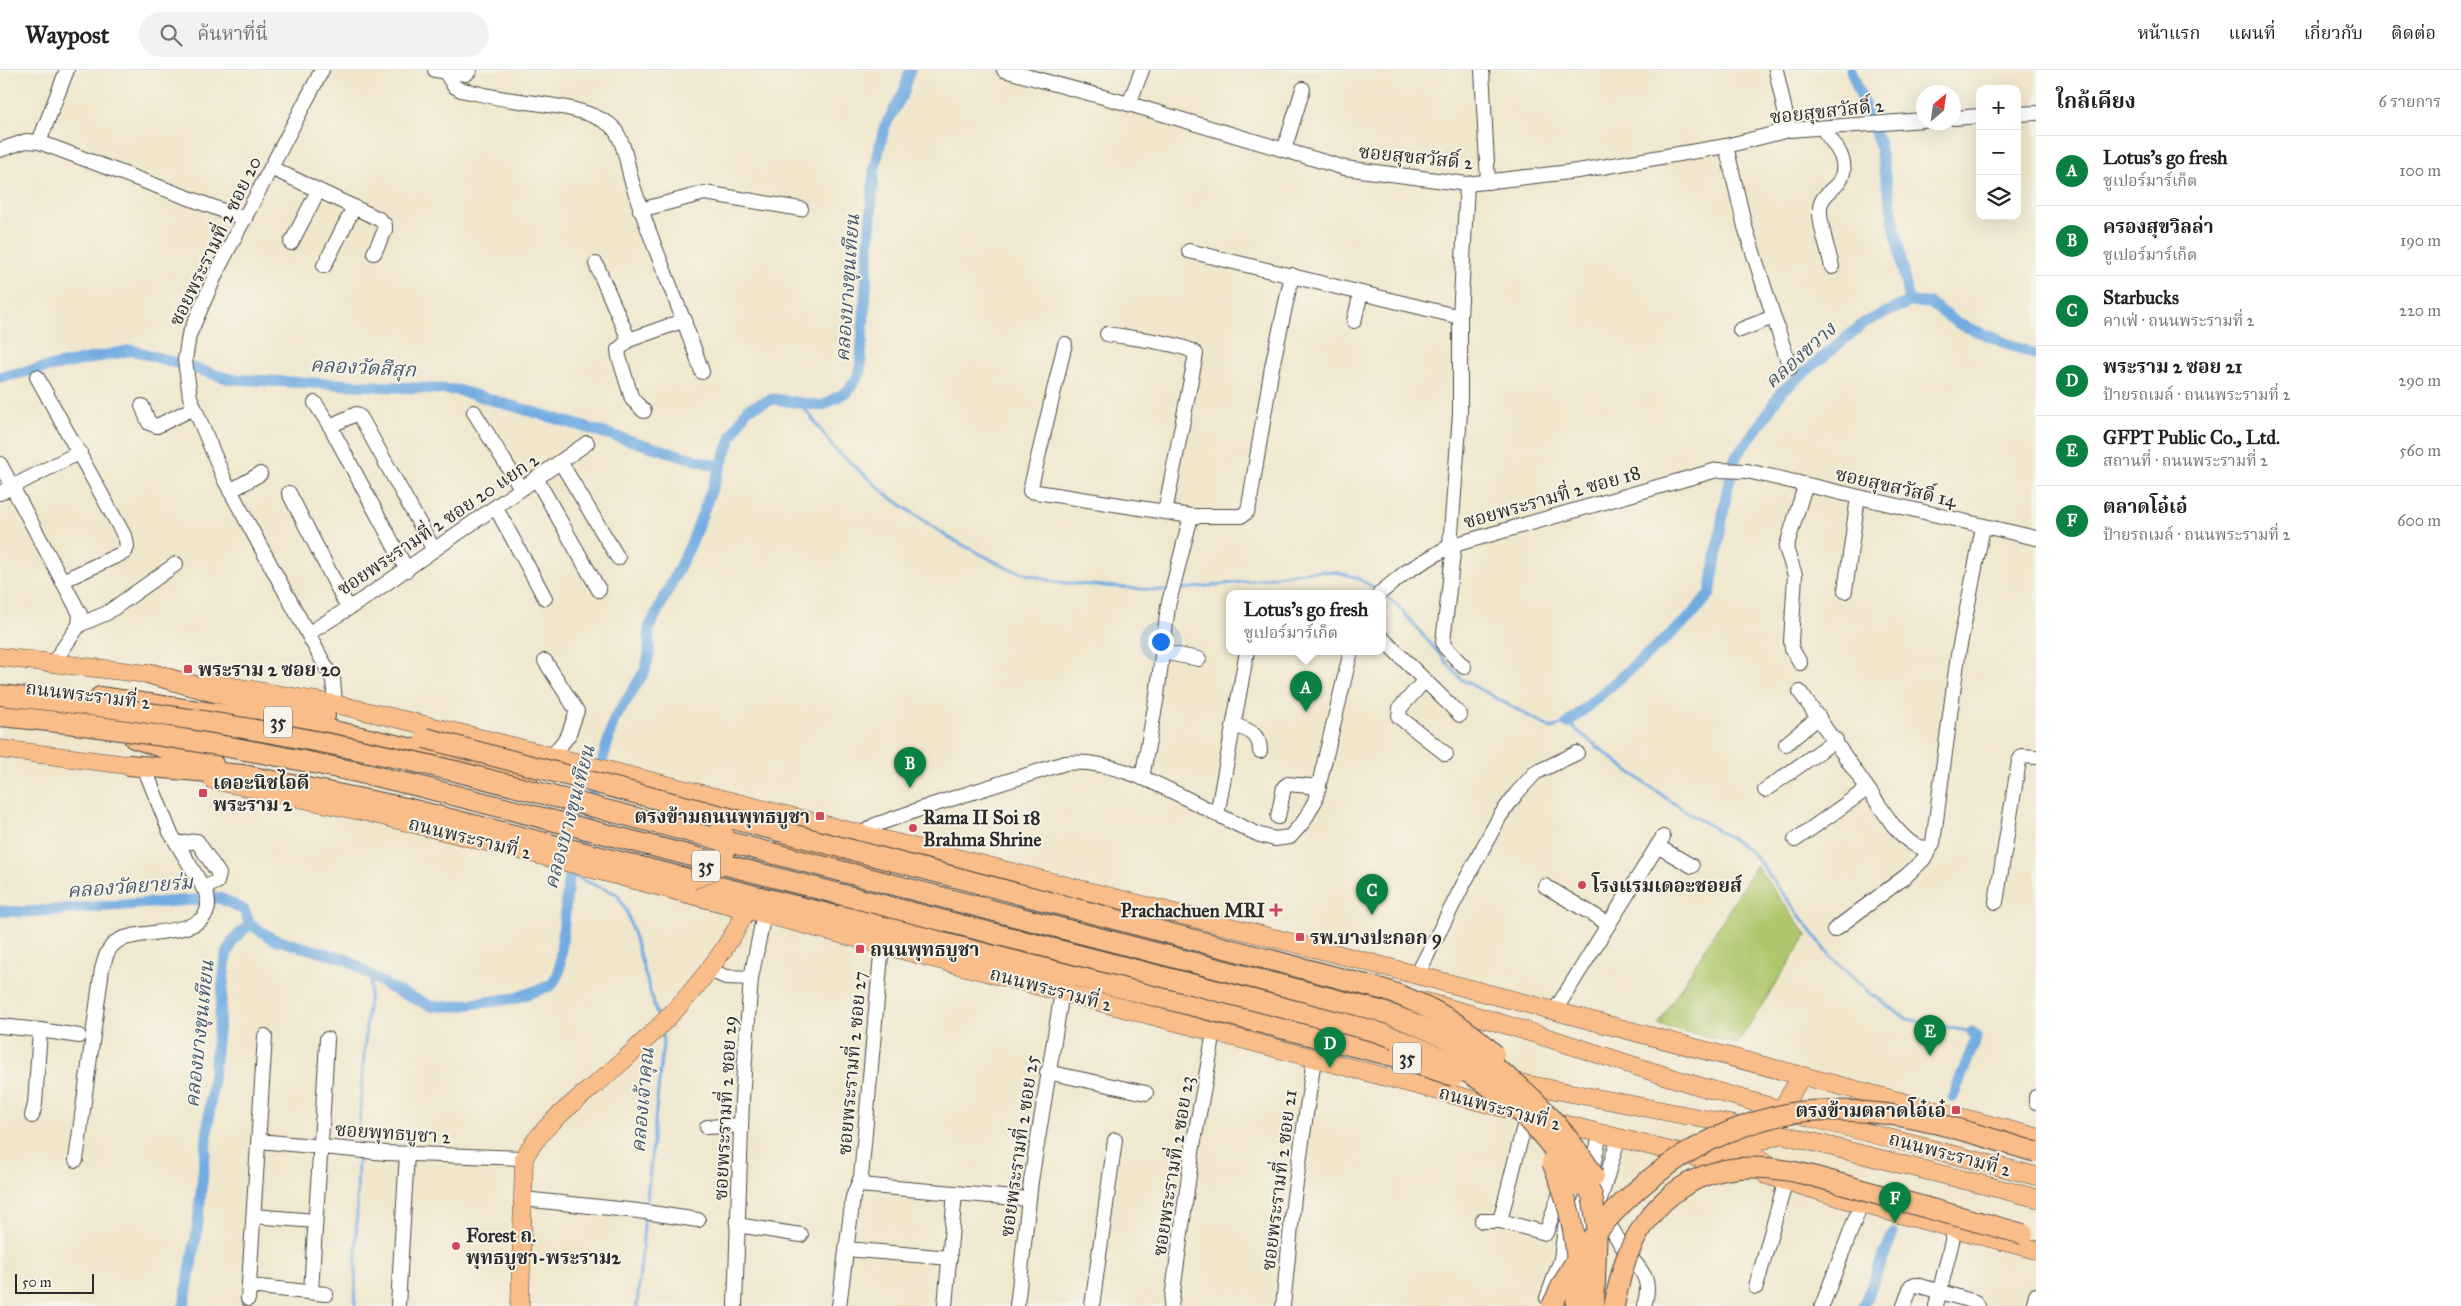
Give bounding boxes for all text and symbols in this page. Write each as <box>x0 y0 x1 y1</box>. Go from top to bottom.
search box <box>139 12 489 57</box>
text: Waypost <box>25 20 109 50</box>
icon: search <box>157 21 185 49</box>
text: ค้นหาที่นี่ <box>197 22 268 45</box>
text: หน้าแรก <box>2137 22 2200 44</box>
text: แผนที่ <box>2228 22 2276 44</box>
text: เกี่ยวกับ <box>2304 22 2363 44</box>
text: ติดต่อ <box>2391 22 2436 44</box>
north arrow <box>1916 85 1961 130</box>
map controls <box>1976 85 2021 220</box>
button: + <box>1976 85 2021 130</box>
text: ใกล้เคียง <box>2056 88 2136 114</box>
street label: ซอยสุขสวัสดิ์ 2 <box>1768 91 1886 129</box>
text: 6 รายการ <box>2378 92 2441 111</box>
button: − <box>1976 130 2021 175</box>
street label: ซอยสุขสวัสดิ์ 2 <box>1357 137 1475 176</box>
text: Lotus's go fresh <box>2103 146 2228 169</box>
street label: ซอยพระรามที่ 2 ซอย 20 <box>161 151 266 330</box>
text: A <box>2067 161 2077 180</box>
text: 100 m <box>2399 161 2441 180</box>
text: ซูเปอร์มาร์เก็ต <box>2103 171 2197 190</box>
button: layers <box>1976 175 2021 220</box>
water label: คลองบางขุนเทียน <box>830 213 865 363</box>
text: ครองสุขวิลล่า <box>2103 215 2214 238</box>
text: B <box>2067 231 2077 250</box>
text: 190 m <box>2400 231 2441 250</box>
text: ซูเปอร์มาร์เก็ต <box>2103 245 2197 264</box>
text: Starbucks <box>2103 286 2179 309</box>
text: C <box>2067 301 2077 320</box>
text: 220 m <box>2399 301 2441 320</box>
text: คาเฟ่ · ถนนพระรามที่ 2 <box>2103 311 2254 330</box>
water label: คลองขวาง <box>1759 316 1841 393</box>
water label: คลองวัดสีสุก <box>309 352 417 383</box>
text: พระราม 2 ซอย 21 <box>2103 355 2242 378</box>
text: D <box>2066 371 2078 390</box>
text: 290 m <box>2398 371 2441 390</box>
text: ป้ายรถเมล์ · ถนนพระรามที่ 2 <box>2103 385 2290 404</box>
text: GFPT Public Co., Ltd. <box>2103 426 2280 449</box>
text: E <box>2066 441 2078 460</box>
text: 560 m <box>2399 441 2441 460</box>
street label: ซอยพระรามที่ 2 ซอย 20 แยก 2 <box>331 445 544 600</box>
text: สถานที่ · ถนนพระรามที่ 2 <box>2103 451 2268 470</box>
street label: ซอยพระรามที่ 2 ซอย 18 <box>1460 458 1643 533</box>
street label: ซอยสุขสวัสดิ์ 14 <box>1833 459 1960 513</box>
text: ตลาดโอ๋เอ๋ <box>2103 495 2187 518</box>
text: F <box>2067 511 2077 530</box>
text: 600 m <box>2397 511 2441 530</box>
text: ป้ายรถเมล์ · ถนนพระรามที่ 2 <box>2103 525 2290 544</box>
popup <box>1226 590 1386 655</box>
text: Lotus's go fresh <box>1244 598 1368 621</box>
text: ซูเปอร์มาร์เก็ต <box>1244 623 1338 642</box>
your location <box>1148 629 1174 655</box>
place label: พระราม 2 ซอย 20 <box>198 658 341 681</box>
marker: พระราม 2 ซอย 20 <box>182 663 194 675</box>
pin: A <box>1290 671 1322 712</box>
street label: ถนนพระรามที่ 2 <box>24 673 153 714</box>
road number: 35 <box>264 706 292 738</box>
water label: คลองบางขุนเทียน <box>538 742 601 892</box>
pin: B <box>894 747 926 788</box>
place label: เดอะนิชไอดี พระราม 2 <box>213 769 309 816</box>
marker: เดอะนิชไอดี พระราม 2 <box>197 787 209 799</box>
place label: ตรงข้ามถนนพุทธบูชา <box>634 805 810 829</box>
place label: Rama II Soi 18 Brahma Shrine <box>923 806 1041 851</box>
street label: ถนนพระรามที่ 2 <box>406 809 535 865</box>
marker: ตรงข้ามถนนพุทธบูชา <box>814 810 826 822</box>
marker: Rama II Soi 18 Brahma Shrine <box>907 822 919 834</box>
road number: 35 <box>692 850 720 881</box>
water label: คลองวัดยายร่ม <box>66 870 195 902</box>
place label: โรงแรมเดอะชอยส์ <box>1591 872 1743 897</box>
pin: C <box>1356 874 1388 915</box>
marker: โรงแรมเดอะชอยส์ <box>1576 879 1588 891</box>
place label: Prachachuen MRI <box>1121 899 1265 922</box>
marker: Prachachuen MRI <box>1269 903 1283 917</box>
place label: รพ.บางปะกอก 9 <box>1310 926 1442 950</box>
marker: รพ.บางปะกอก 9 <box>1294 931 1306 943</box>
place label: ถนนพุทธบูชา <box>870 938 979 962</box>
marker: ถนนพุทธบูชา <box>854 943 866 955</box>
water label: คลองบางขุนเทียน <box>179 958 220 1109</box>
street label: ถนนพระรามที่ 2 <box>987 959 1116 1017</box>
street label: ซอยพระรามที่ 2 ซอย 27 <box>830 970 871 1156</box>
street label: ซอยพระรามที่ 2 ซอย 29 <box>706 1015 741 1201</box>
pin: E <box>1914 1015 1946 1056</box>
pin: D <box>1314 1027 1346 1068</box>
road number: 35 <box>1393 1042 1421 1074</box>
water label: คลองเจ้าคุณ <box>625 1046 660 1154</box>
street label: ซอยพระรามที่ 2 ซอย 25 <box>992 1053 1043 1238</box>
street label: ซอยพระรามที่ 2 ซอย 23 <box>1144 1074 1199 1258</box>
street label: ถนนพระรามที่ 2 <box>1436 1078 1565 1136</box>
street label: ซอยพระรามที่ 2 ซอย 21 <box>1254 1088 1302 1272</box>
place label: ตรงข้ามตลาดโอ๋เอ๋ <box>1795 1097 1946 1122</box>
marker: ตรงข้ามตลาดโอ๋เอ๋ <box>1950 1104 1962 1116</box>
street label: ซอยพุทธบูชา 2 <box>334 1117 453 1150</box>
street label: ถนนพระรามที่ 2 <box>1886 1124 2015 1182</box>
pin: F <box>1879 1182 1911 1223</box>
place label: Forest ถ. พุทธบูชา-พระราม2 <box>466 1224 621 1270</box>
marker: Forest ถ. พุทธบูชา-พระราม2 <box>450 1240 462 1252</box>
scale bar <box>15 1271 94 1294</box>
text: 50 m <box>22 1274 51 1291</box>

